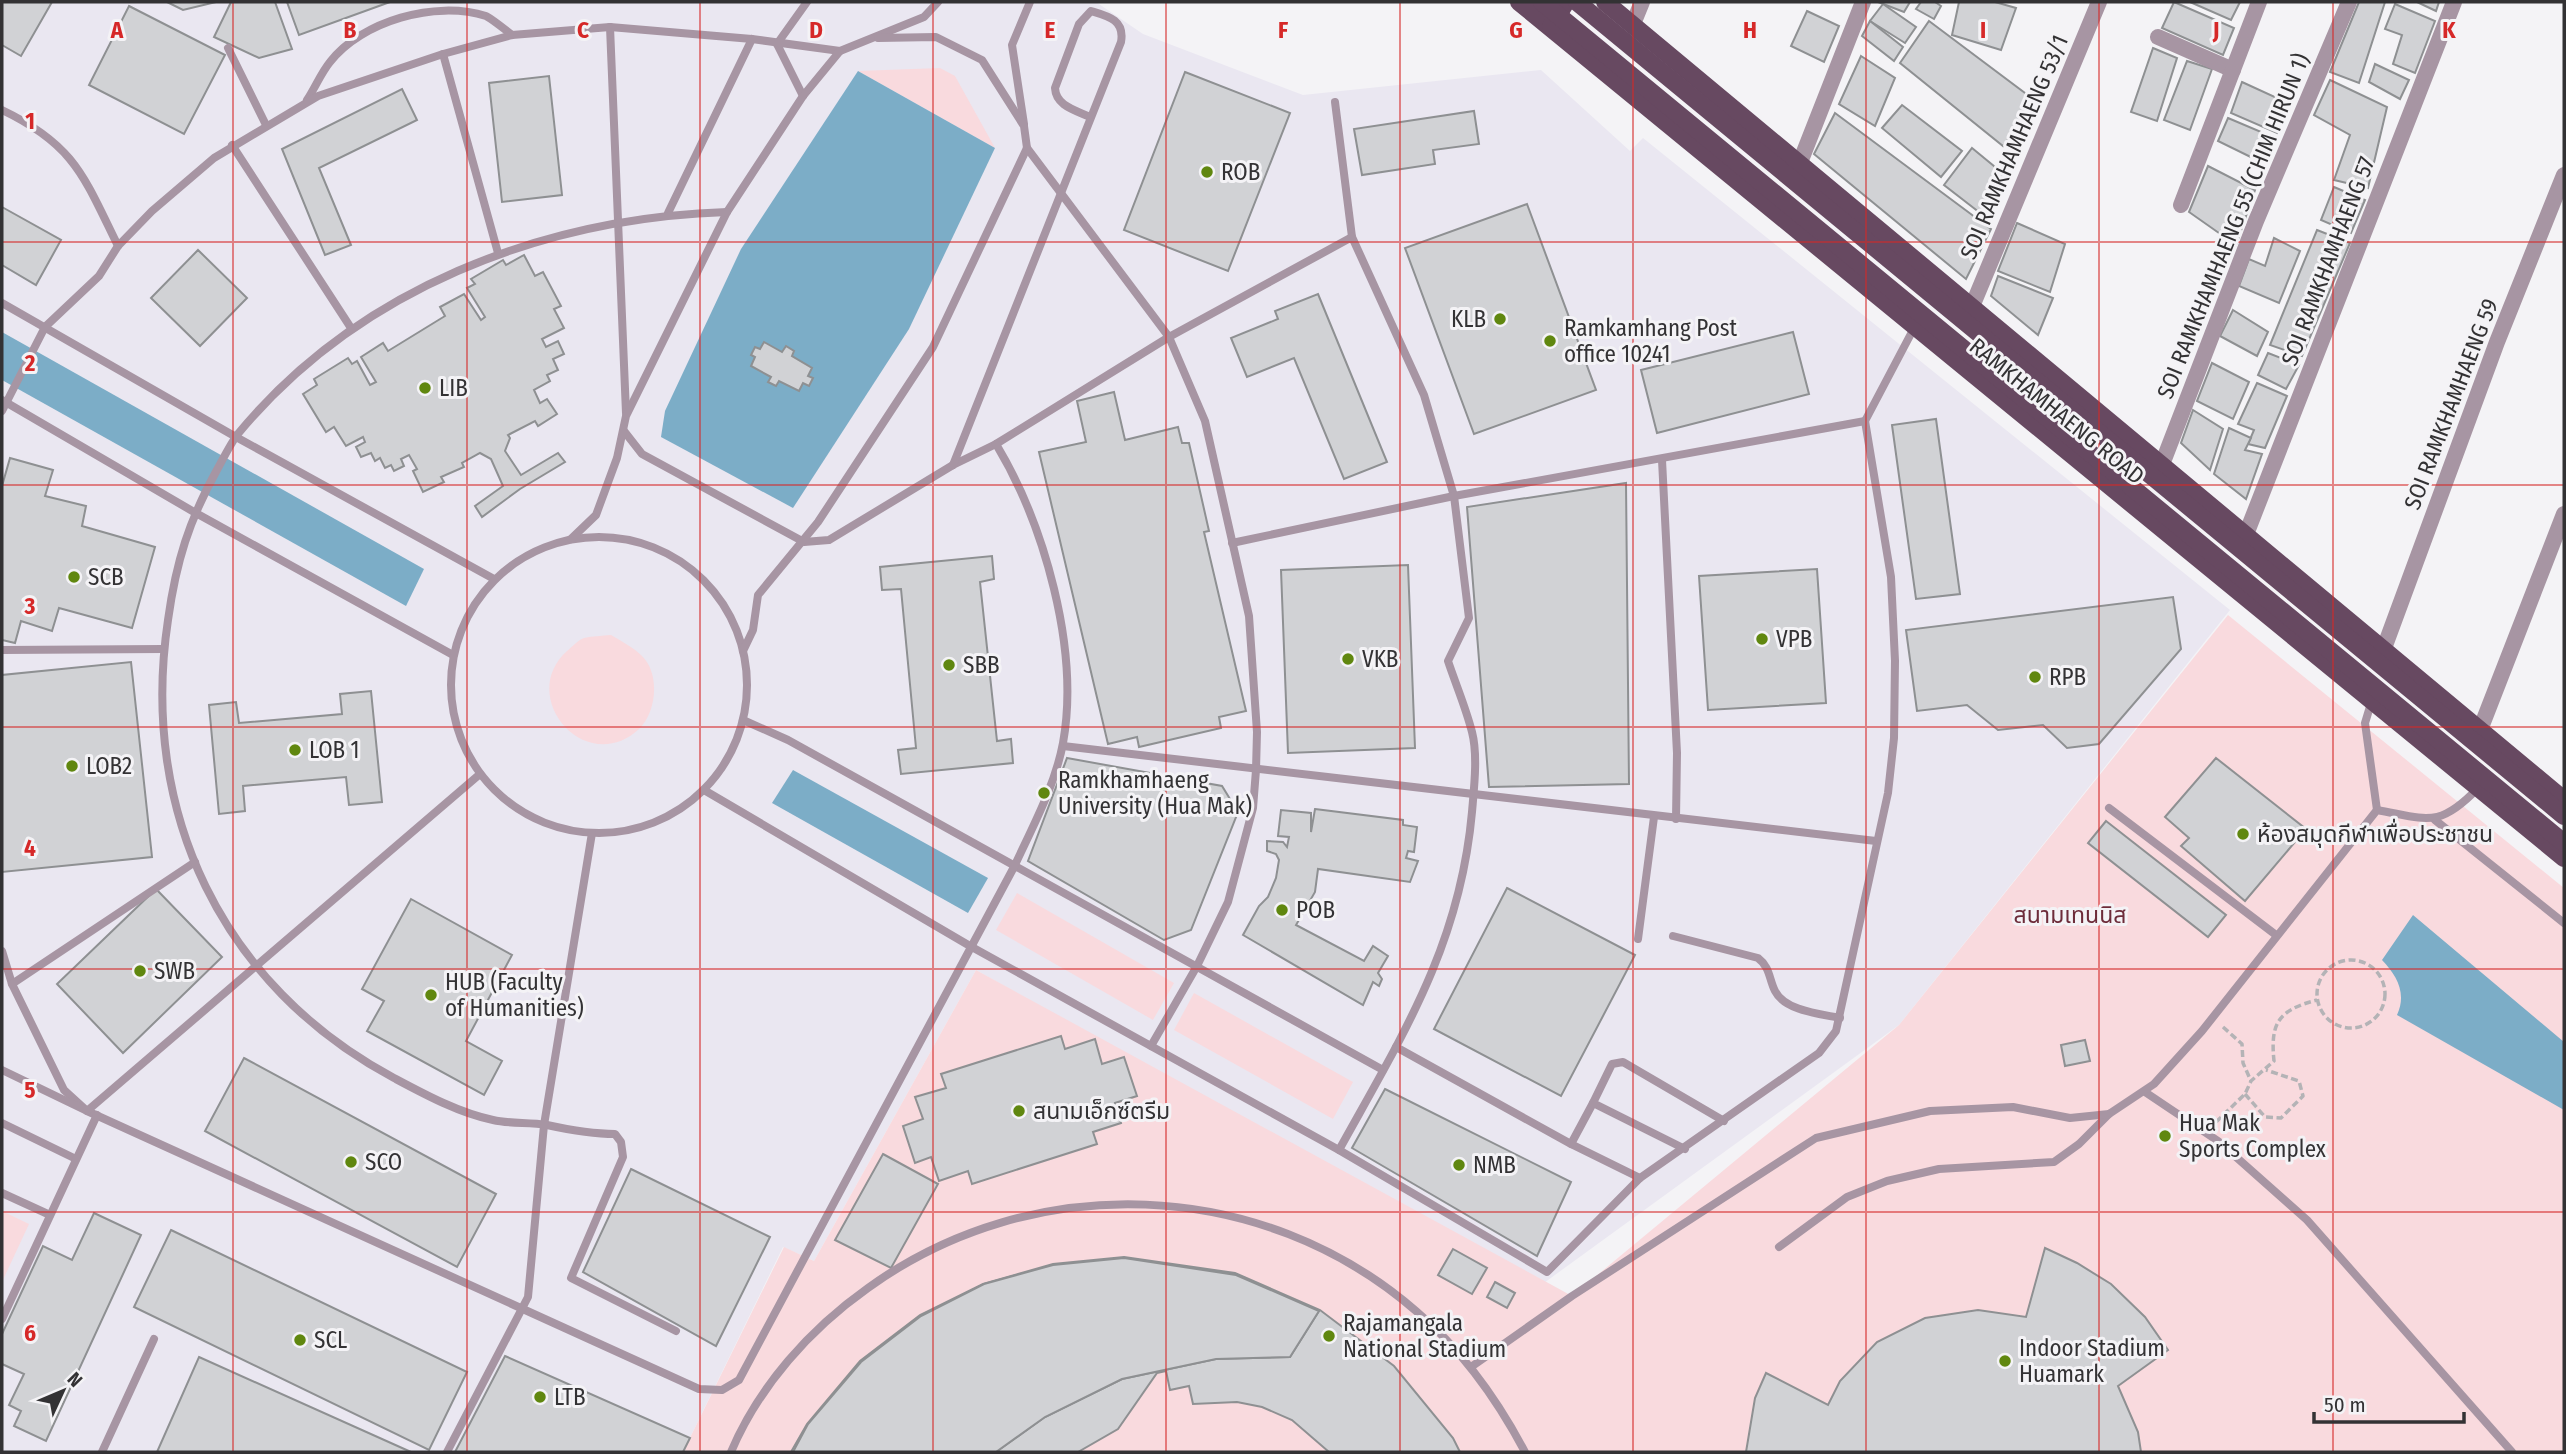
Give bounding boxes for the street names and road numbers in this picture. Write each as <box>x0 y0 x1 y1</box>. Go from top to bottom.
street label: SOI RAMKHAMHAENG 53/1 <box>1954 31 2074 263</box>
street label: SOI RAMKHAMHAENG 55 (CHIM HIRUN 1) <box>2151 49 2315 403</box>
street label: SOI RAMKHAMHAENG 57 <box>2275 153 2381 369</box>
street label: SOI RAMKHAMHAENG 59 <box>2398 295 2504 513</box>
street label: RAMKHAMHAENG ROAD <box>1964 332 2150 490</box>

